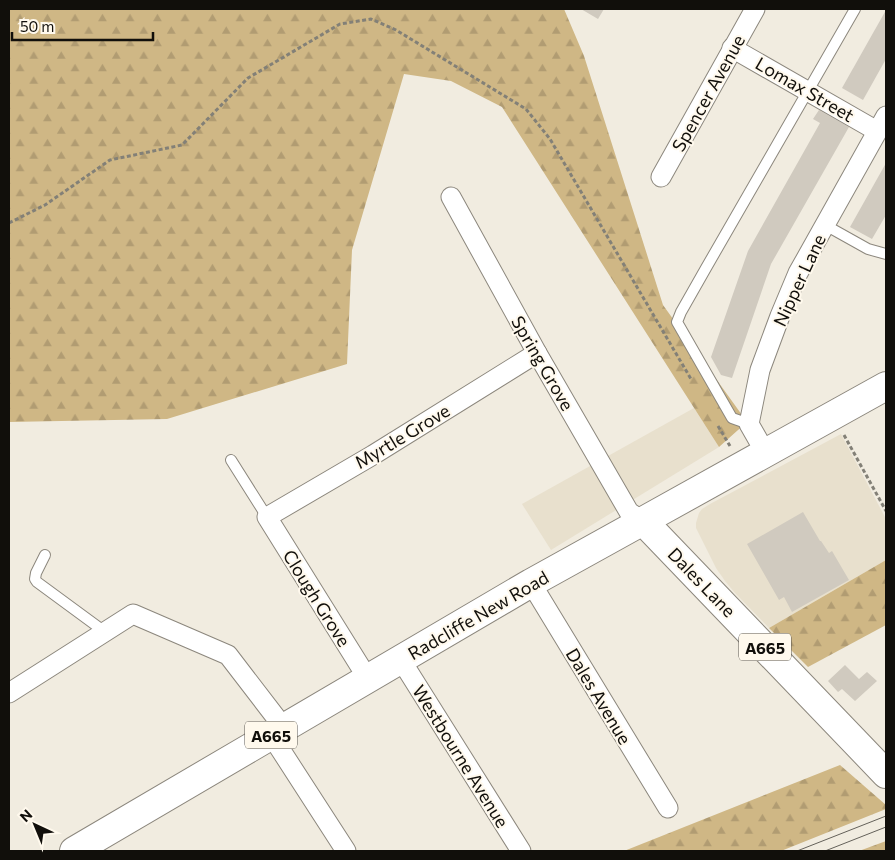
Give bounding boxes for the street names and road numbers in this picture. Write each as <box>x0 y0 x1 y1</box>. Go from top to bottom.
street label: Spencer Avenue <box>667 31 749 155</box>
street label: Lomax Street <box>752 52 858 126</box>
street label: Nipper Lane <box>768 230 830 330</box>
street label: Spring Grove <box>507 312 579 414</box>
street label: Myrtle Grove <box>350 399 454 473</box>
street label: Dales Lane <box>664 543 740 621</box>
street label: Clough Grove <box>278 545 356 651</box>
street label: Radcliffe New Road <box>404 566 552 664</box>
road number: A665 <box>739 634 791 660</box>
street label: Dales Avenue <box>562 644 636 748</box>
street label: Westbourne Avenue <box>408 681 514 831</box>
road number: A665 <box>245 722 297 748</box>

